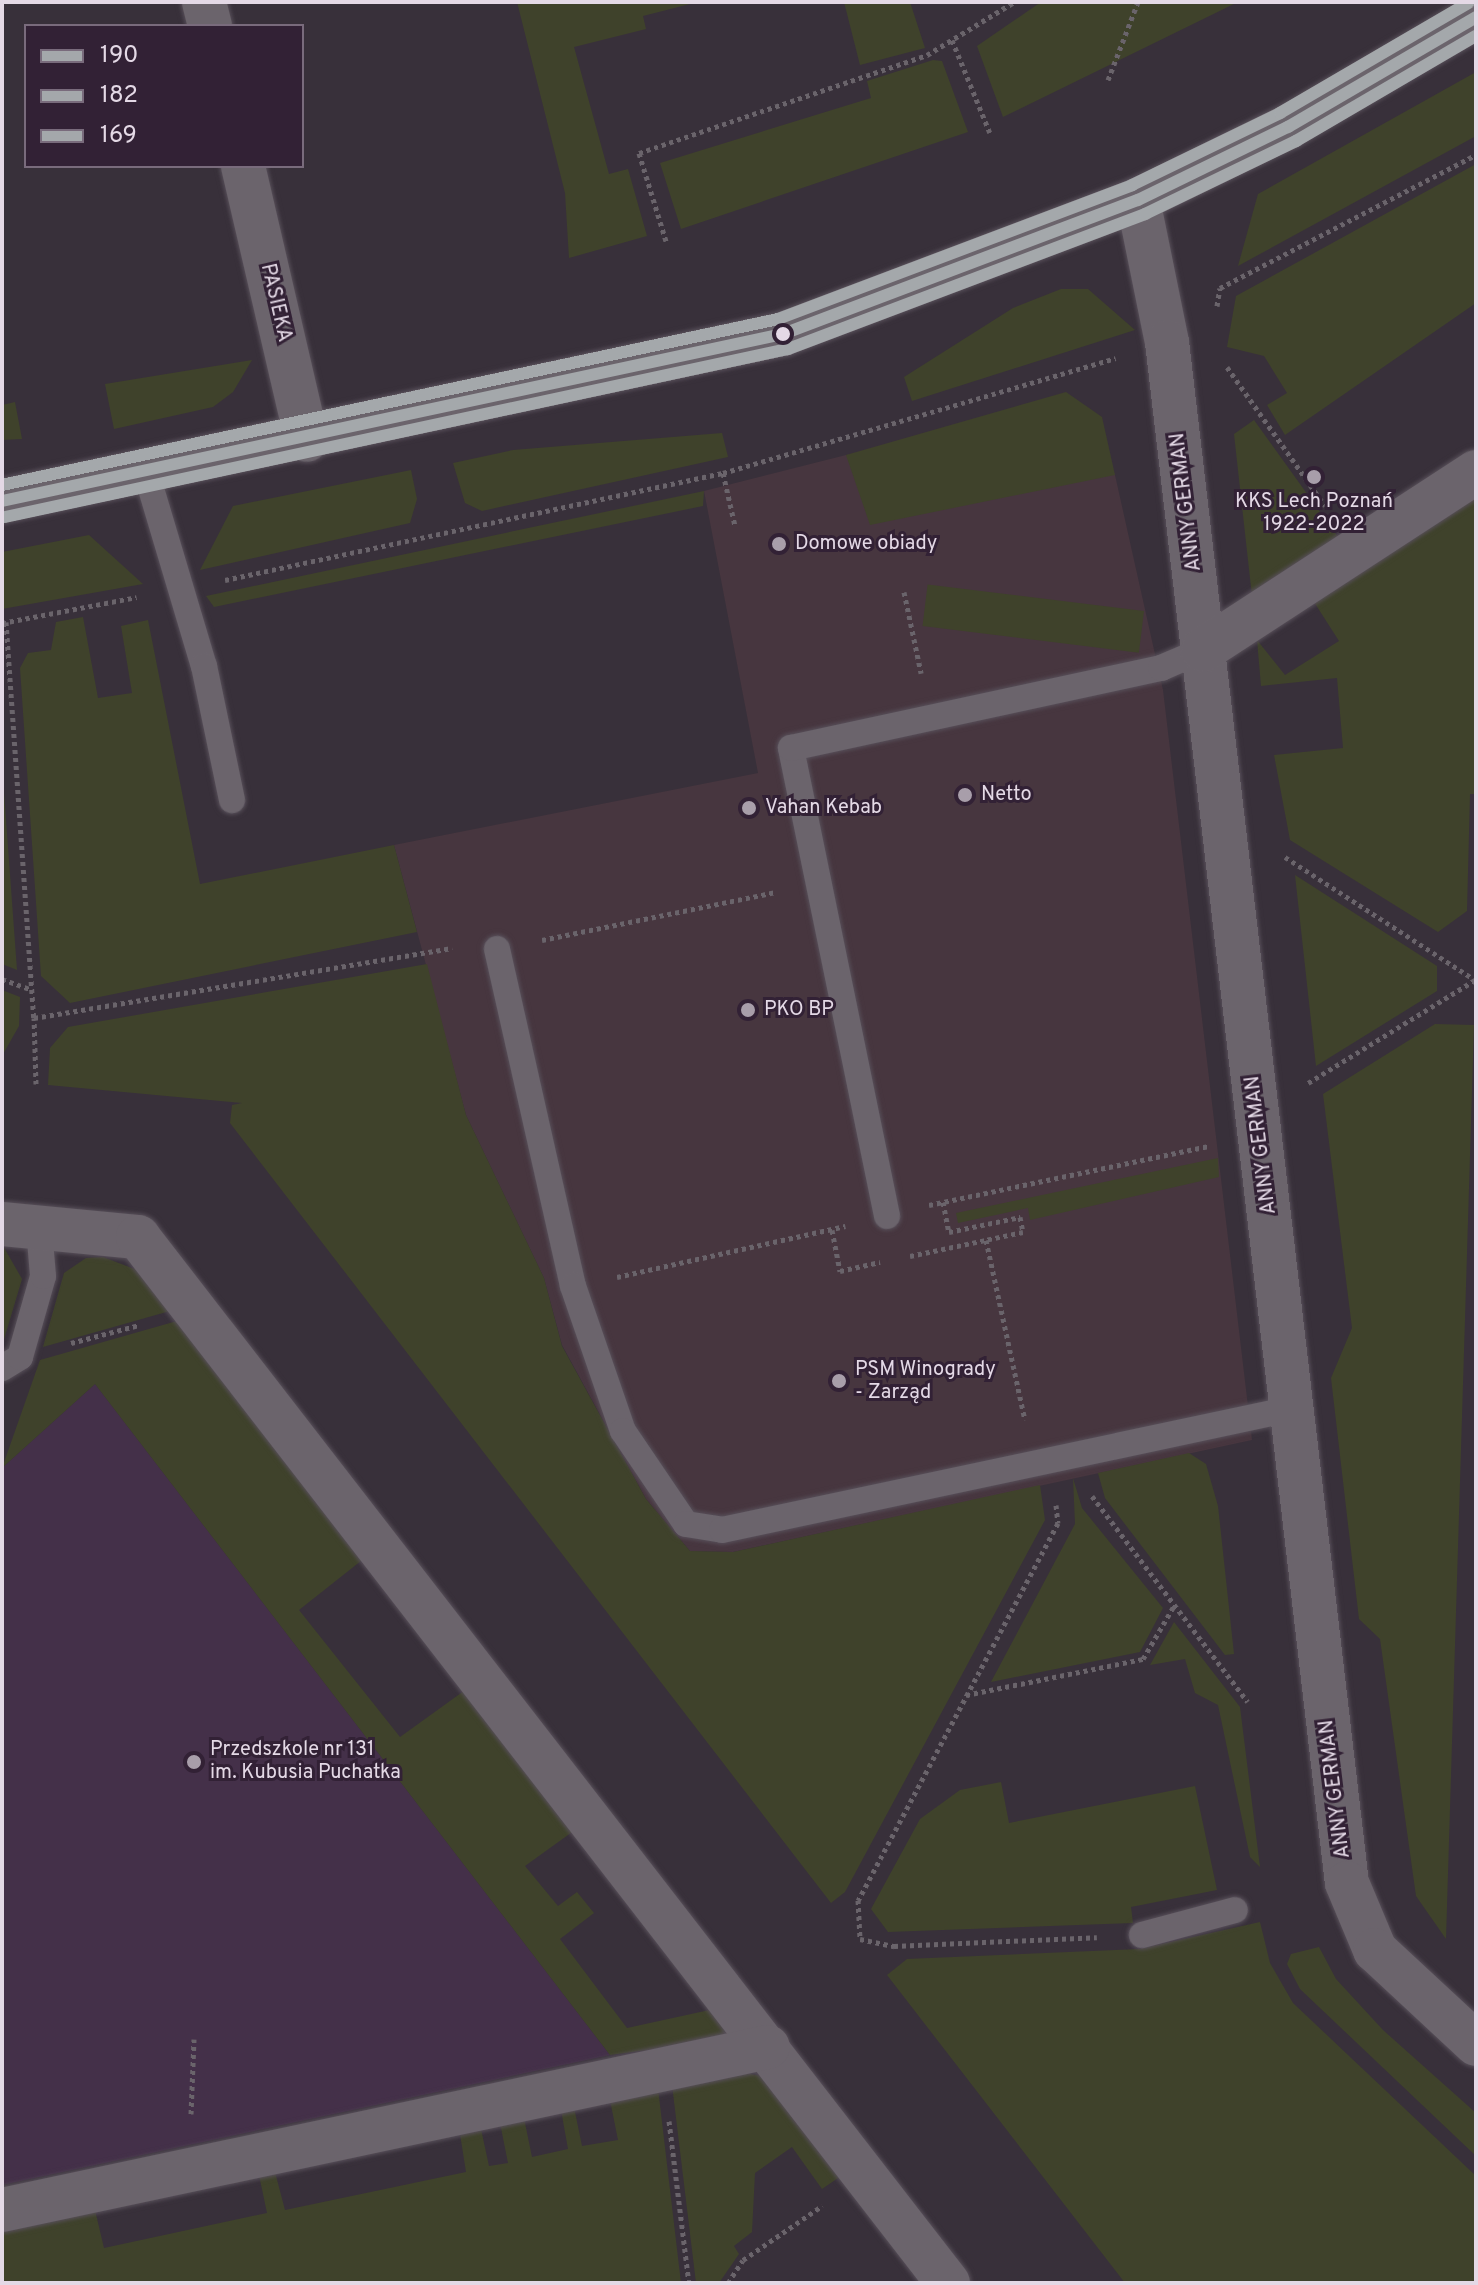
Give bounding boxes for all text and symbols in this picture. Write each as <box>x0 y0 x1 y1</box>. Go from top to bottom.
legend <box>24 24 304 168</box>
text: 190 <box>100 41 139 71</box>
text: 182 <box>100 81 138 111</box>
text: 169 <box>100 121 137 151</box>
street label: PASIEKA <box>254 261 296 345</box>
unlabelled marker <box>775 326 791 342</box>
street label: ANNY GERMAN <box>1167 431 1207 573</box>
marker: KKS Lech Poznań 1922-2022 <box>1305 468 1323 486</box>
place label: KKS Lech Poznań 1922-2022 <box>1235 490 1393 537</box>
place label: Domowe obiady <box>795 532 937 556</box>
marker: Domowe obiady <box>770 535 788 553</box>
place label: Netto <box>981 783 1032 807</box>
marker: Netto <box>956 786 974 804</box>
place label: Vahan Kebab <box>765 796 882 820</box>
marker: Vahan Kebab <box>740 799 758 817</box>
place label: PKO BP <box>764 998 834 1022</box>
marker: PKO BP <box>739 1001 757 1019</box>
street label: ANNY GERMAN <box>1242 1074 1282 1216</box>
place label: PSM Winogrady - Zarząd <box>855 1358 996 1405</box>
marker: PSM Winogrady - Zarząd <box>830 1372 848 1390</box>
street label: ANNY GERMAN <box>1316 1718 1356 1860</box>
place label: Przedszkole nr 131 im. Kubusia Puchatka <box>210 1738 401 1785</box>
marker: Przedszkole nr 131 im. Kubusia Puchatka <box>185 1753 203 1771</box>

